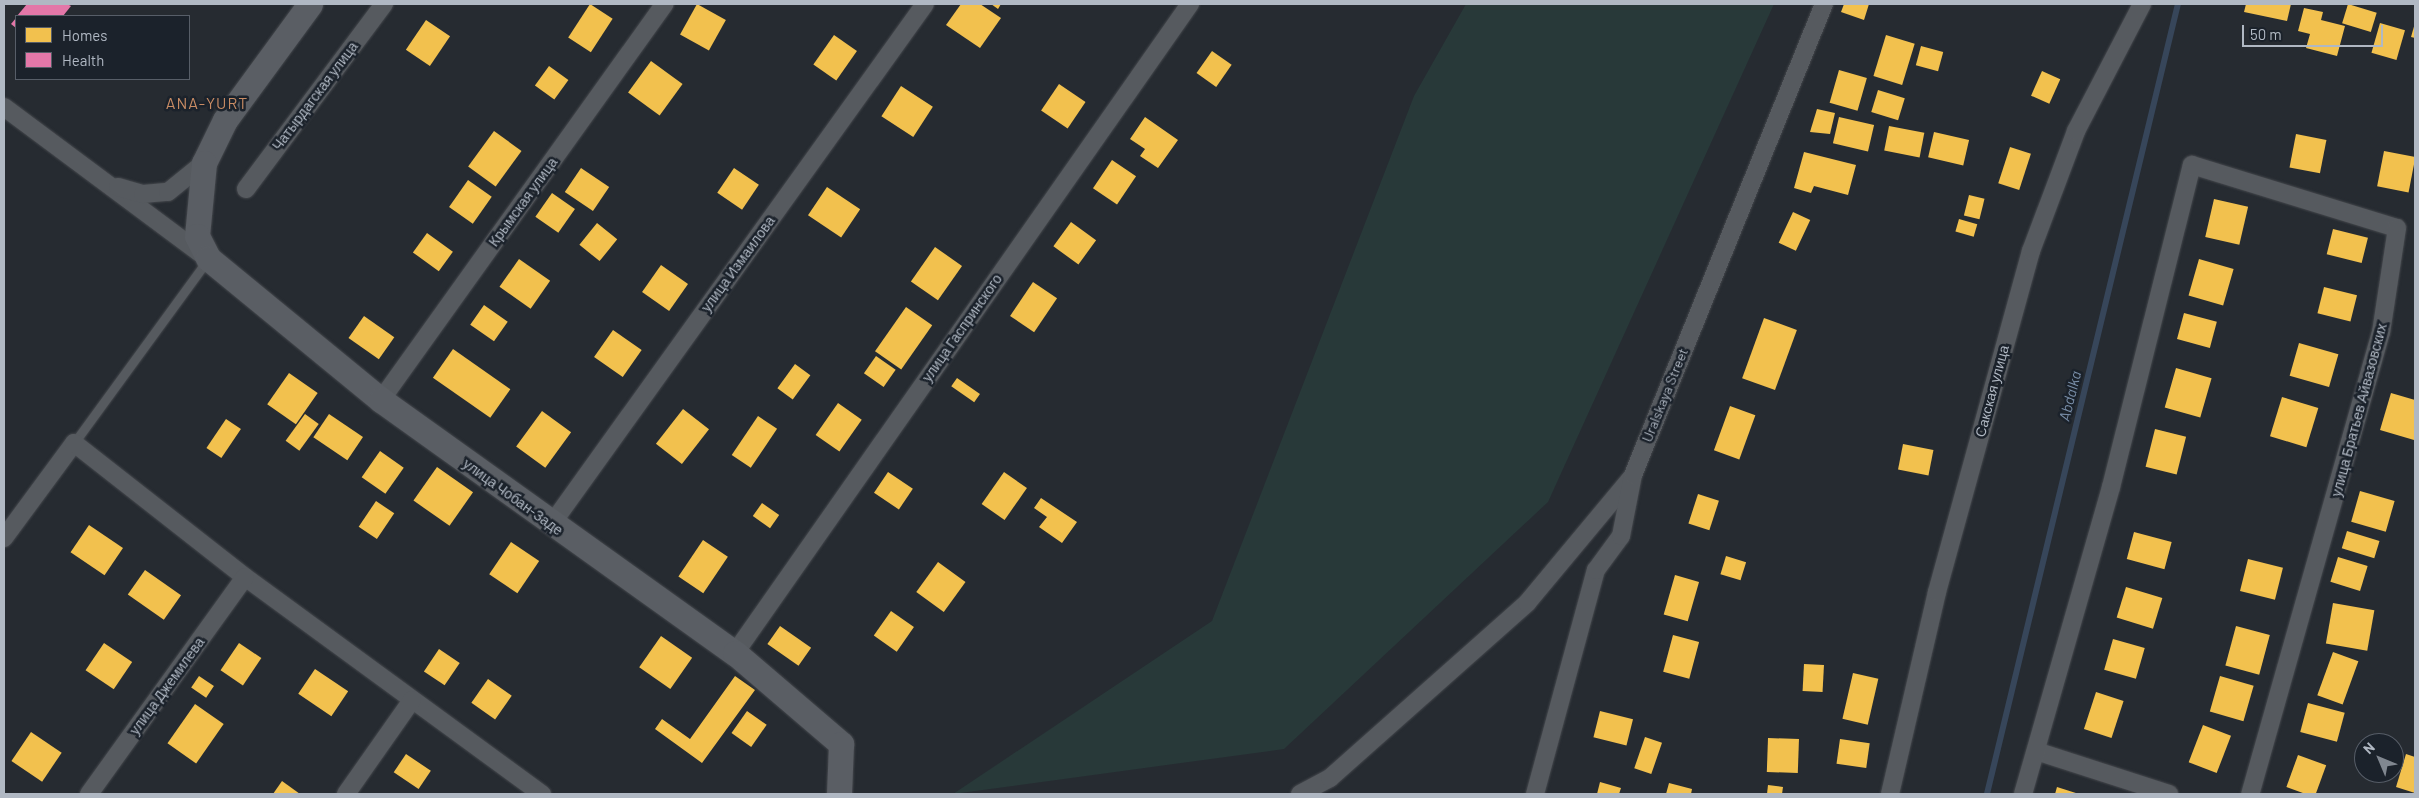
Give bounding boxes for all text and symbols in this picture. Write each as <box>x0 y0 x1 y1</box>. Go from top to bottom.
legend <box>15 15 190 80</box>
scale bar <box>2244 15 2385 47</box>
text: 50 m <box>2250 25 2282 43</box>
text: Homes <box>62 26 107 44</box>
street label: Чатырдагская улица <box>269 38 361 154</box>
text: Health <box>62 51 104 69</box>
district label: ANA-YURT <box>165 93 249 113</box>
street label: Крымская улица <box>485 154 561 250</box>
street label: улица Измаилова <box>698 213 778 315</box>
street label: улица Гаспринского <box>919 271 1005 385</box>
street label: улица Братьев Айвазовских <box>2328 321 2390 499</box>
street label: Сакская улица <box>1972 343 2012 439</box>
street label: Uralskaya Street <box>1639 346 1691 444</box>
water label: Abdalka <box>2055 369 2085 423</box>
street label: улица Чобан-Заде <box>460 455 566 539</box>
street label: улица Джемилева <box>126 634 208 738</box>
north arrow <box>2354 733 2404 783</box>
text: N <box>2359 738 2378 757</box>

